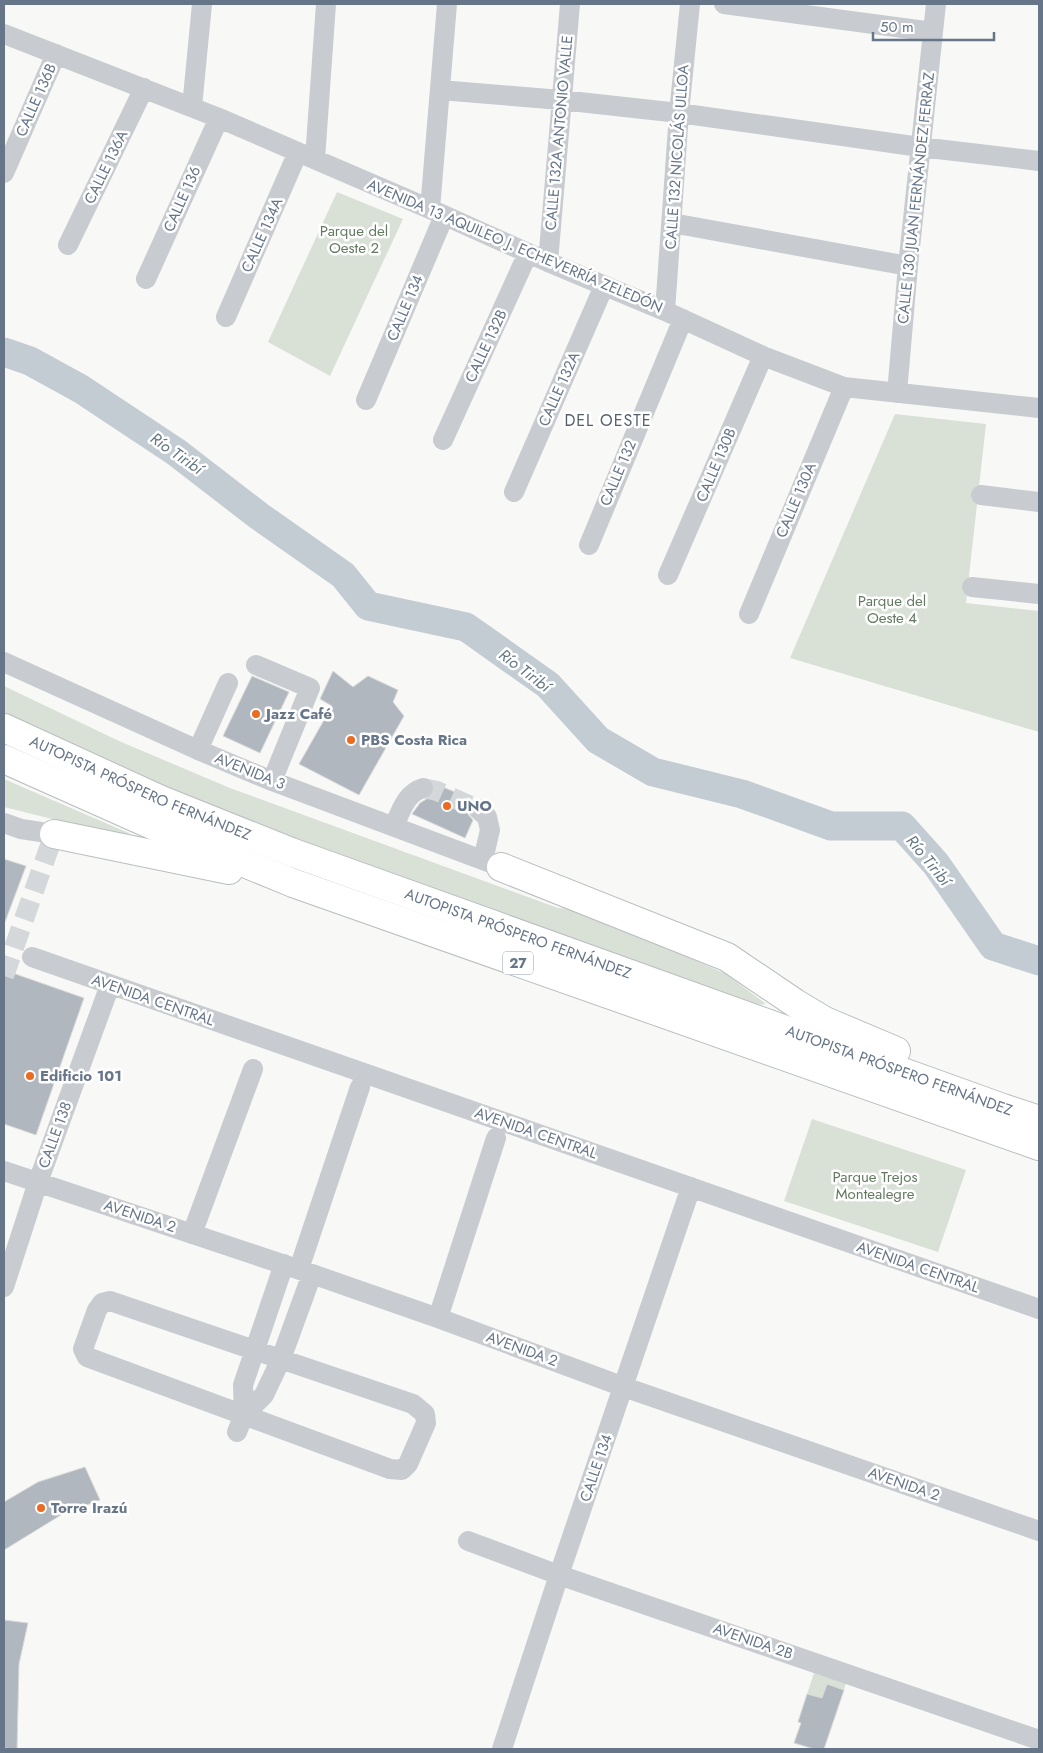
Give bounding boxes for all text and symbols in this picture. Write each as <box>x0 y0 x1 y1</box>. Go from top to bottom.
scale bar <box>873 10 994 42</box>
text: 50 m <box>880 16 914 38</box>
street label: CALLE 132A ANTONIO VALLE <box>540 35 578 231</box>
street label: CALLE 136B <box>10 60 62 140</box>
street label: CALLE 132 NICOLÁS ULLOA <box>660 64 694 250</box>
street label: CALLE 130 JUAN FERNÁNDEZ FERRAZ <box>892 71 940 325</box>
street label: CALLE 136A <box>79 126 133 208</box>
street label: CALLE 136 <box>158 163 206 235</box>
street label: AVENIDA 13 AQUILEO J. ECHEVERRÍA ZELEDÓN <box>364 173 666 319</box>
street label: CALLE 134A <box>236 194 288 276</box>
park label: Parque del Oeste 2 <box>320 220 388 259</box>
street label: CALLE 134 <box>381 271 429 344</box>
street label: CALLE 132B <box>460 306 512 386</box>
street label: CALLE 132A <box>533 348 585 430</box>
district label: DEL OESTE <box>564 409 652 432</box>
street label: CALLE 130B <box>691 425 741 505</box>
water label: Río Tiribí <box>146 427 209 481</box>
street label: CALLE 132 <box>594 437 642 509</box>
street label: CALLE 130A <box>770 459 822 541</box>
park label: Parque del Oeste 4 <box>858 590 926 629</box>
water label: Río Tiribí <box>494 643 557 699</box>
place label: Jazz Café <box>263 703 332 725</box>
marker: Jazz Café <box>250 708 262 720</box>
place label: PBS Costa Rica <box>361 729 467 751</box>
street label: AUTOPISTA PRÓSPERO FERNÁNDEZ <box>26 730 254 846</box>
marker: PBS Costa Rica <box>345 734 357 746</box>
street label: AVENIDA 3 <box>211 747 289 795</box>
place label: UNO <box>457 795 492 817</box>
marker: UNO <box>441 800 453 812</box>
water label: Río Tiribí <box>901 830 958 892</box>
street label: AUTOPISTA PRÓSPERO FERNÁNDEZ <box>402 883 634 984</box>
road number: 27 <box>503 951 533 974</box>
street label: AVENIDA CENTRAL <box>89 969 217 1031</box>
street label: AUTOPISTA PRÓSPERO FERNÁNDEZ <box>783 1020 1015 1121</box>
place label: Edificio 101 <box>40 1065 122 1087</box>
marker: Edificio 101 <box>24 1070 36 1082</box>
street label: CALLE 138 <box>33 1099 77 1171</box>
street label: AVENIDA CENTRAL <box>472 1102 600 1164</box>
park label: Parque Trejos Montealegre <box>833 1166 917 1205</box>
street label: AVENIDA 2 <box>101 1194 179 1238</box>
street label: AVENIDA CENTRAL <box>854 1236 982 1298</box>
street label: AVENIDA 2 <box>483 1326 561 1372</box>
street label: CALLE 134 <box>574 1431 618 1505</box>
street label: AVENIDA 2 <box>865 1461 943 1507</box>
place label: Torre Irazú <box>51 1497 127 1519</box>
marker: Torre Irazú <box>35 1502 47 1514</box>
street label: AVENIDA 2B <box>710 1617 796 1665</box>

